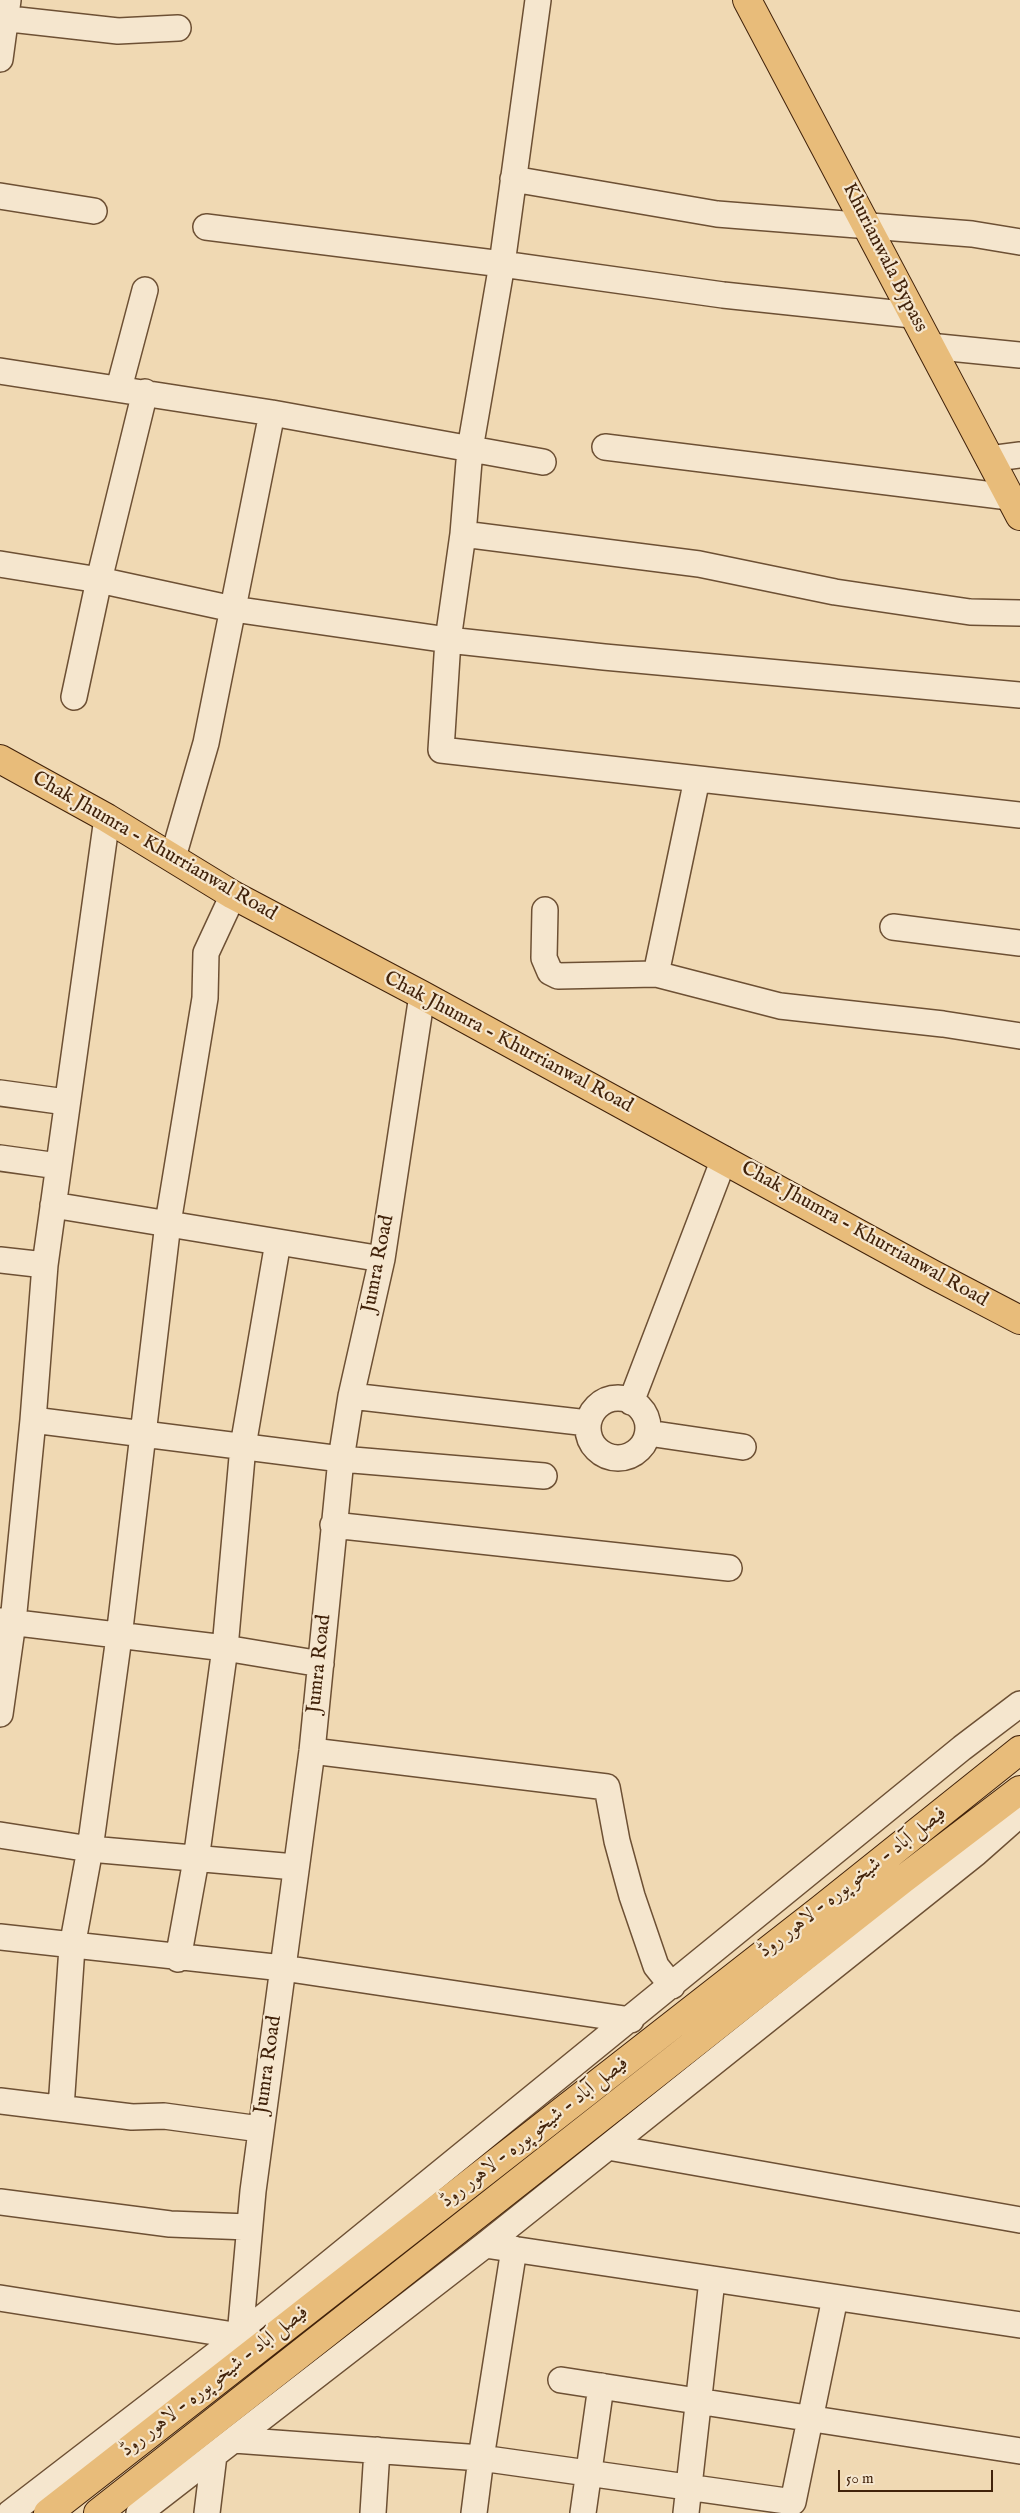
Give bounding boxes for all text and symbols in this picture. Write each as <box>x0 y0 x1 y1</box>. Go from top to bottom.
street label: Khurianwala Bypass <box>836 179 932 337</box>
street label: Chak Jhumra - Khurrianwal Road <box>27 767 281 927</box>
street label: Chak Jhumra - Khurrianwal Road <box>379 967 637 1119</box>
street label: Chak Jhumra - Khurrianwal Road <box>736 1157 992 1313</box>
street label: Jumra Road <box>358 1213 400 1315</box>
street label: Jumra Road <box>303 1614 337 1714</box>
street label: فیصل آباد - شیخو پورہ - لاہور روڈ <box>754 1802 952 1964</box>
street label: Jumra Road <box>250 2014 288 2116</box>
street label: فیصل آباد - شیخو پورہ - لاہور روڈ <box>436 2052 634 2214</box>
street label: فیصل آباد - شیخو پورہ - لاہور روڈ <box>116 2301 314 2463</box>
scale bar <box>840 2460 995 2492</box>
text: 50 m <box>846 2469 874 2488</box>

